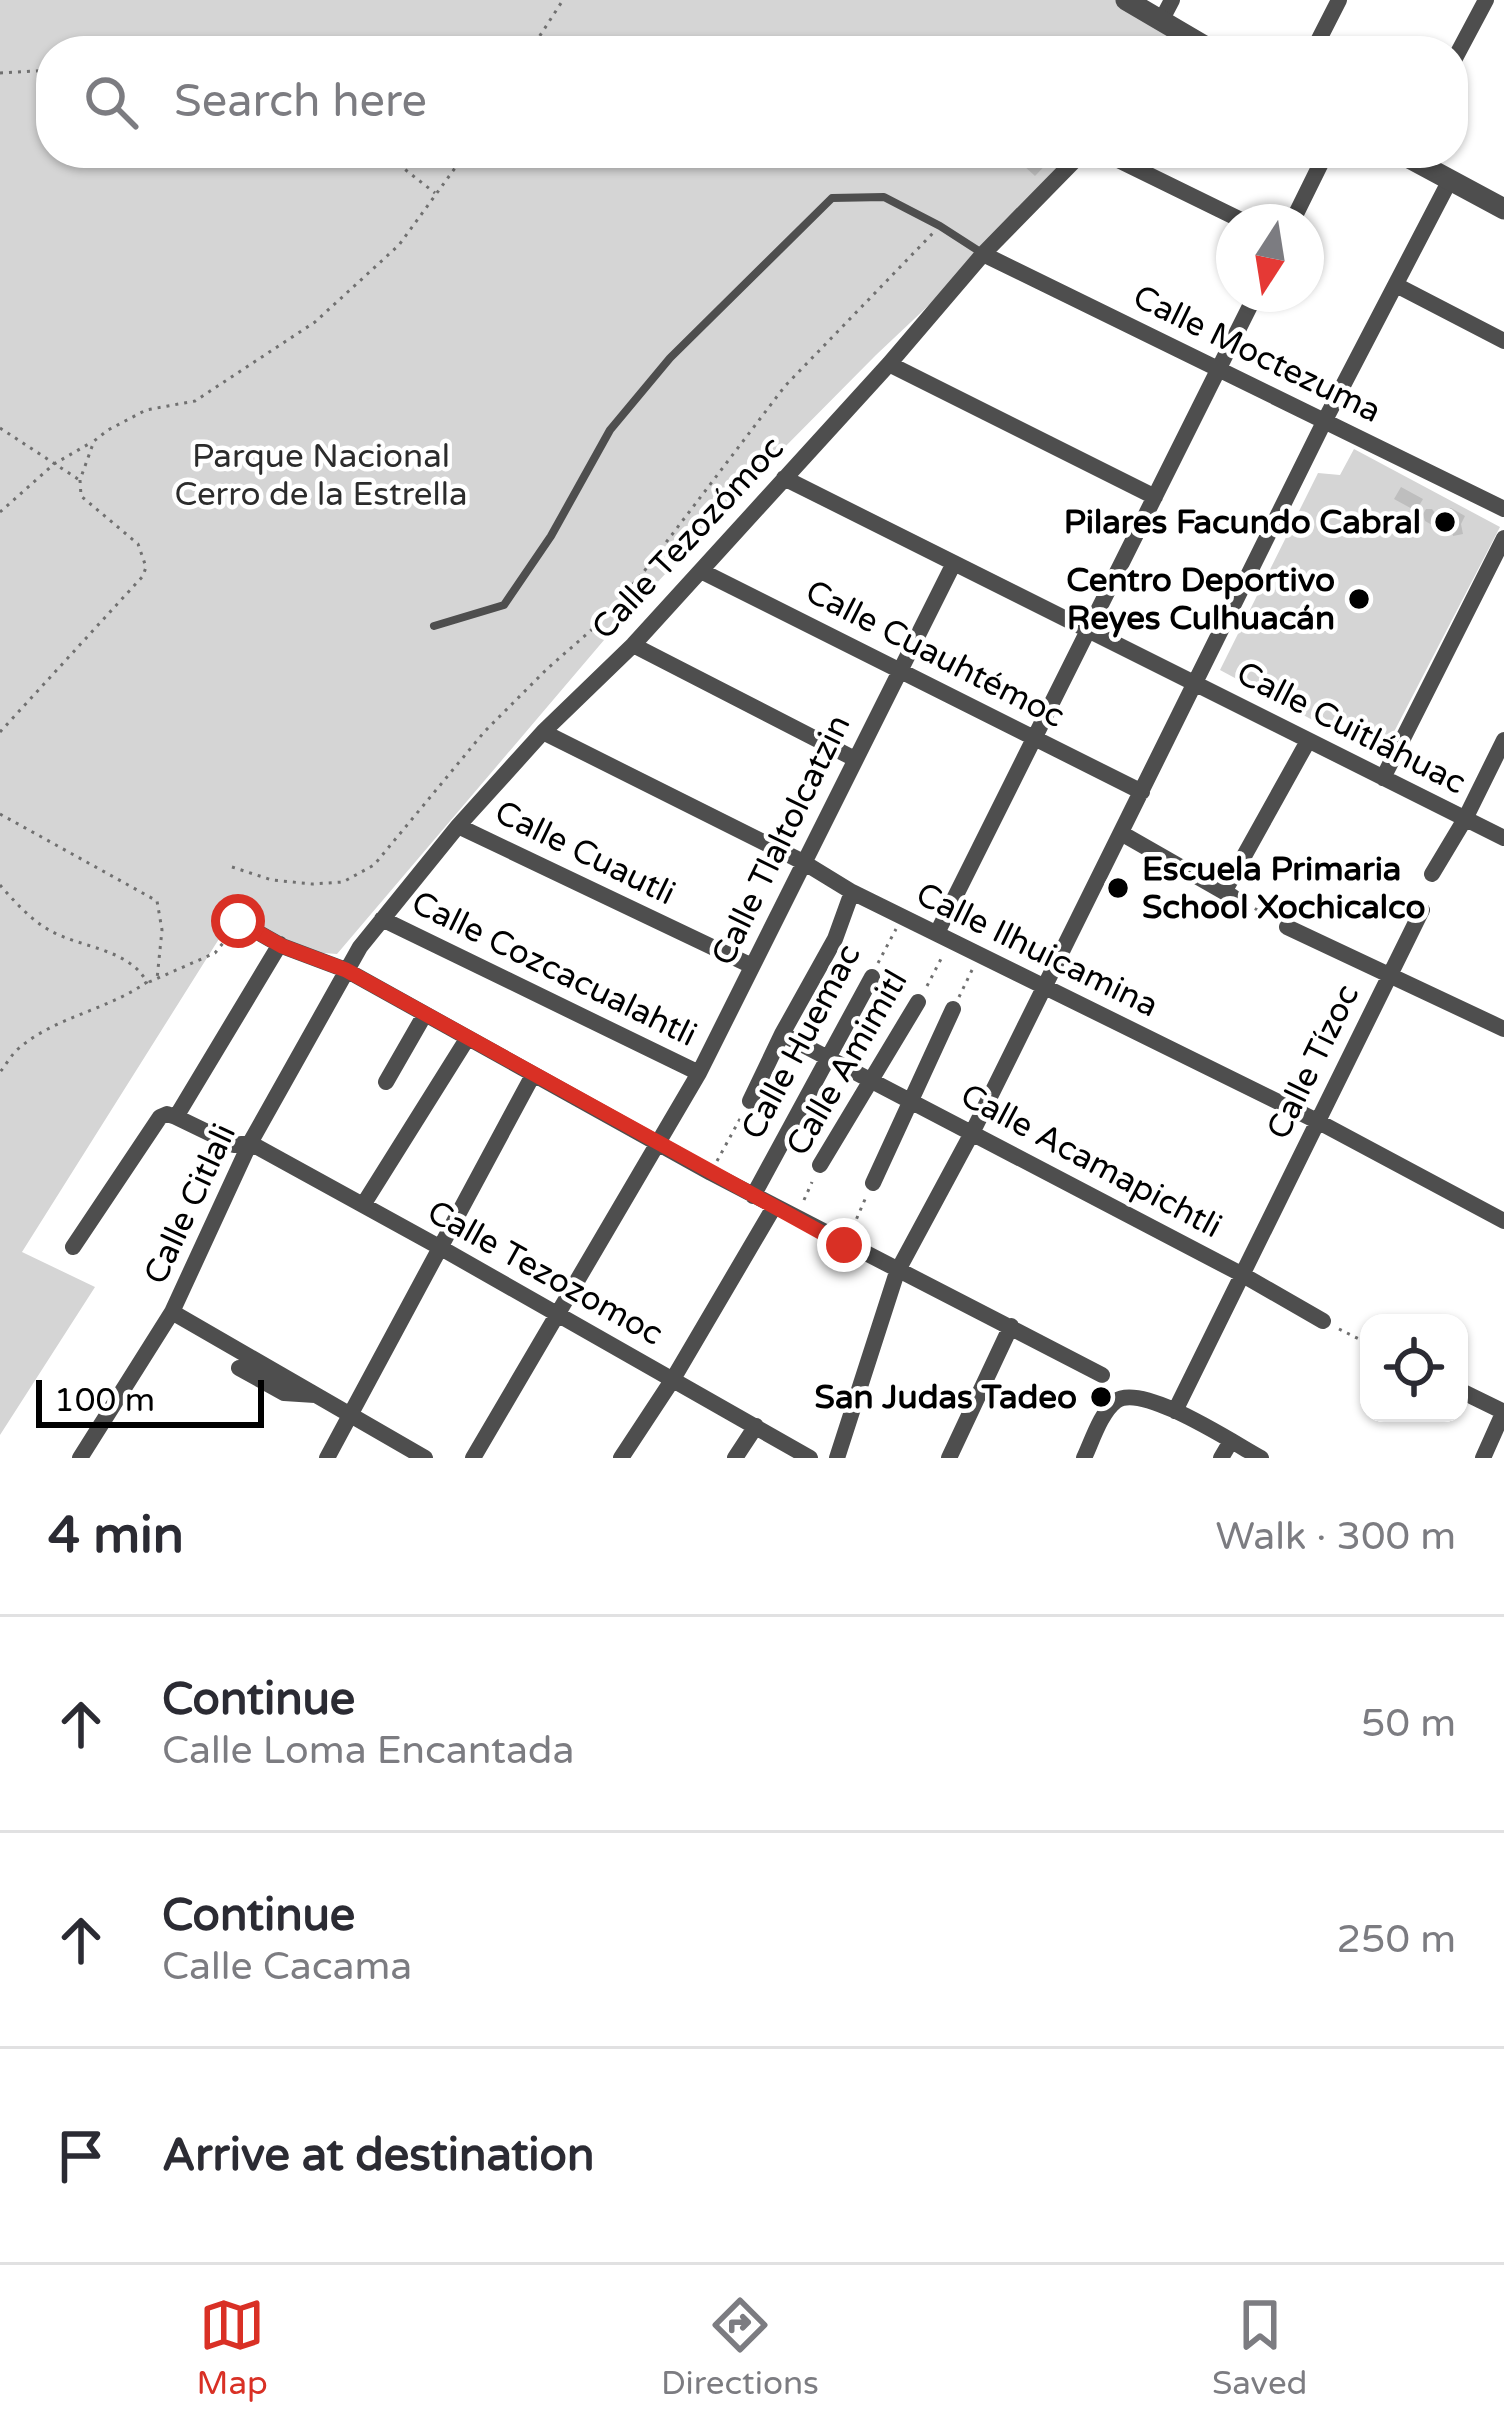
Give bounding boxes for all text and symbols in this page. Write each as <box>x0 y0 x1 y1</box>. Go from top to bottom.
search box <box>36 36 1468 168</box>
icon: search <box>78 69 144 135</box>
text: Search here <box>174 75 427 129</box>
north arrow <box>1216 204 1324 312</box>
street label: Calle Moctezuma <box>1127 277 1387 431</box>
street label: Calle Tezozómoc <box>584 429 792 647</box>
park label: Parque Nacional Cerro de la Estrella <box>175 437 467 514</box>
place label: Pilares Facundo Cabral <box>1064 503 1421 542</box>
marker: Pilares Facundo Cabral <box>1432 509 1458 535</box>
place label: Centro Deportivo Reyes Culhuacán <box>1066 561 1335 638</box>
street label: Calle Cuauhtémoc <box>799 572 1071 736</box>
marker: Centro Deportivo Reyes Culhuacán <box>1346 586 1372 612</box>
street label: Calle Cuitláhuac <box>1230 654 1472 802</box>
street label: Calle Tlaltolcatzin <box>703 708 859 972</box>
street label: Calle Cuautli <box>489 793 681 913</box>
place label: Escuela Primaria School Xochicalco <box>1142 850 1426 927</box>
street label: Calle Ilhuicamina <box>910 875 1164 1025</box>
marker: Escuela Primaria School Xochicalco <box>1105 875 1131 901</box>
street label: Calle Cozcacualahtli <box>405 883 703 1055</box>
route start <box>211 894 265 948</box>
street label: Calle Huemac <box>733 938 869 1146</box>
street label: Calle Amimitl <box>778 963 916 1163</box>
street label: Calle Tízoc <box>1259 978 1367 1146</box>
street label: Calle Acamapichtli <box>954 1076 1228 1246</box>
street label: Calle Citlali <box>136 1118 244 1290</box>
street label: Calle Tezozomoc <box>421 1192 669 1354</box>
route end <box>817 1218 871 1272</box>
map controls <box>1360 1314 1468 1422</box>
button: locate <box>1360 1314 1468 1422</box>
scale bar <box>36 1374 264 1427</box>
place label: San Judas Tadeo <box>815 1378 1077 1417</box>
text: 100 m <box>54 1381 155 1420</box>
marker: San Judas Tadeo <box>1088 1384 1114 1410</box>
text: 4 min <box>48 1505 184 1567</box>
text: Walk · 300 m <box>1215 1513 1456 1560</box>
text: Continue <box>162 1673 355 1727</box>
icon: ahead <box>48 1691 114 1757</box>
text: 50 m <box>1361 1700 1456 1747</box>
text: Calle Loma Encantada <box>162 1727 574 1774</box>
text: Continue <box>162 1889 355 1943</box>
icon: ahead <box>48 1907 114 1973</box>
text: 250 m <box>1337 1916 1456 1963</box>
text: Calle Cacama <box>162 1943 412 1990</box>
icon: arrive <box>48 2123 114 2189</box>
text: Arrive at destination <box>162 2129 594 2183</box>
tab: Map <box>197 2292 268 2403</box>
tab: Directions <box>661 2292 819 2403</box>
tab: Saved <box>1212 2292 1307 2403</box>

